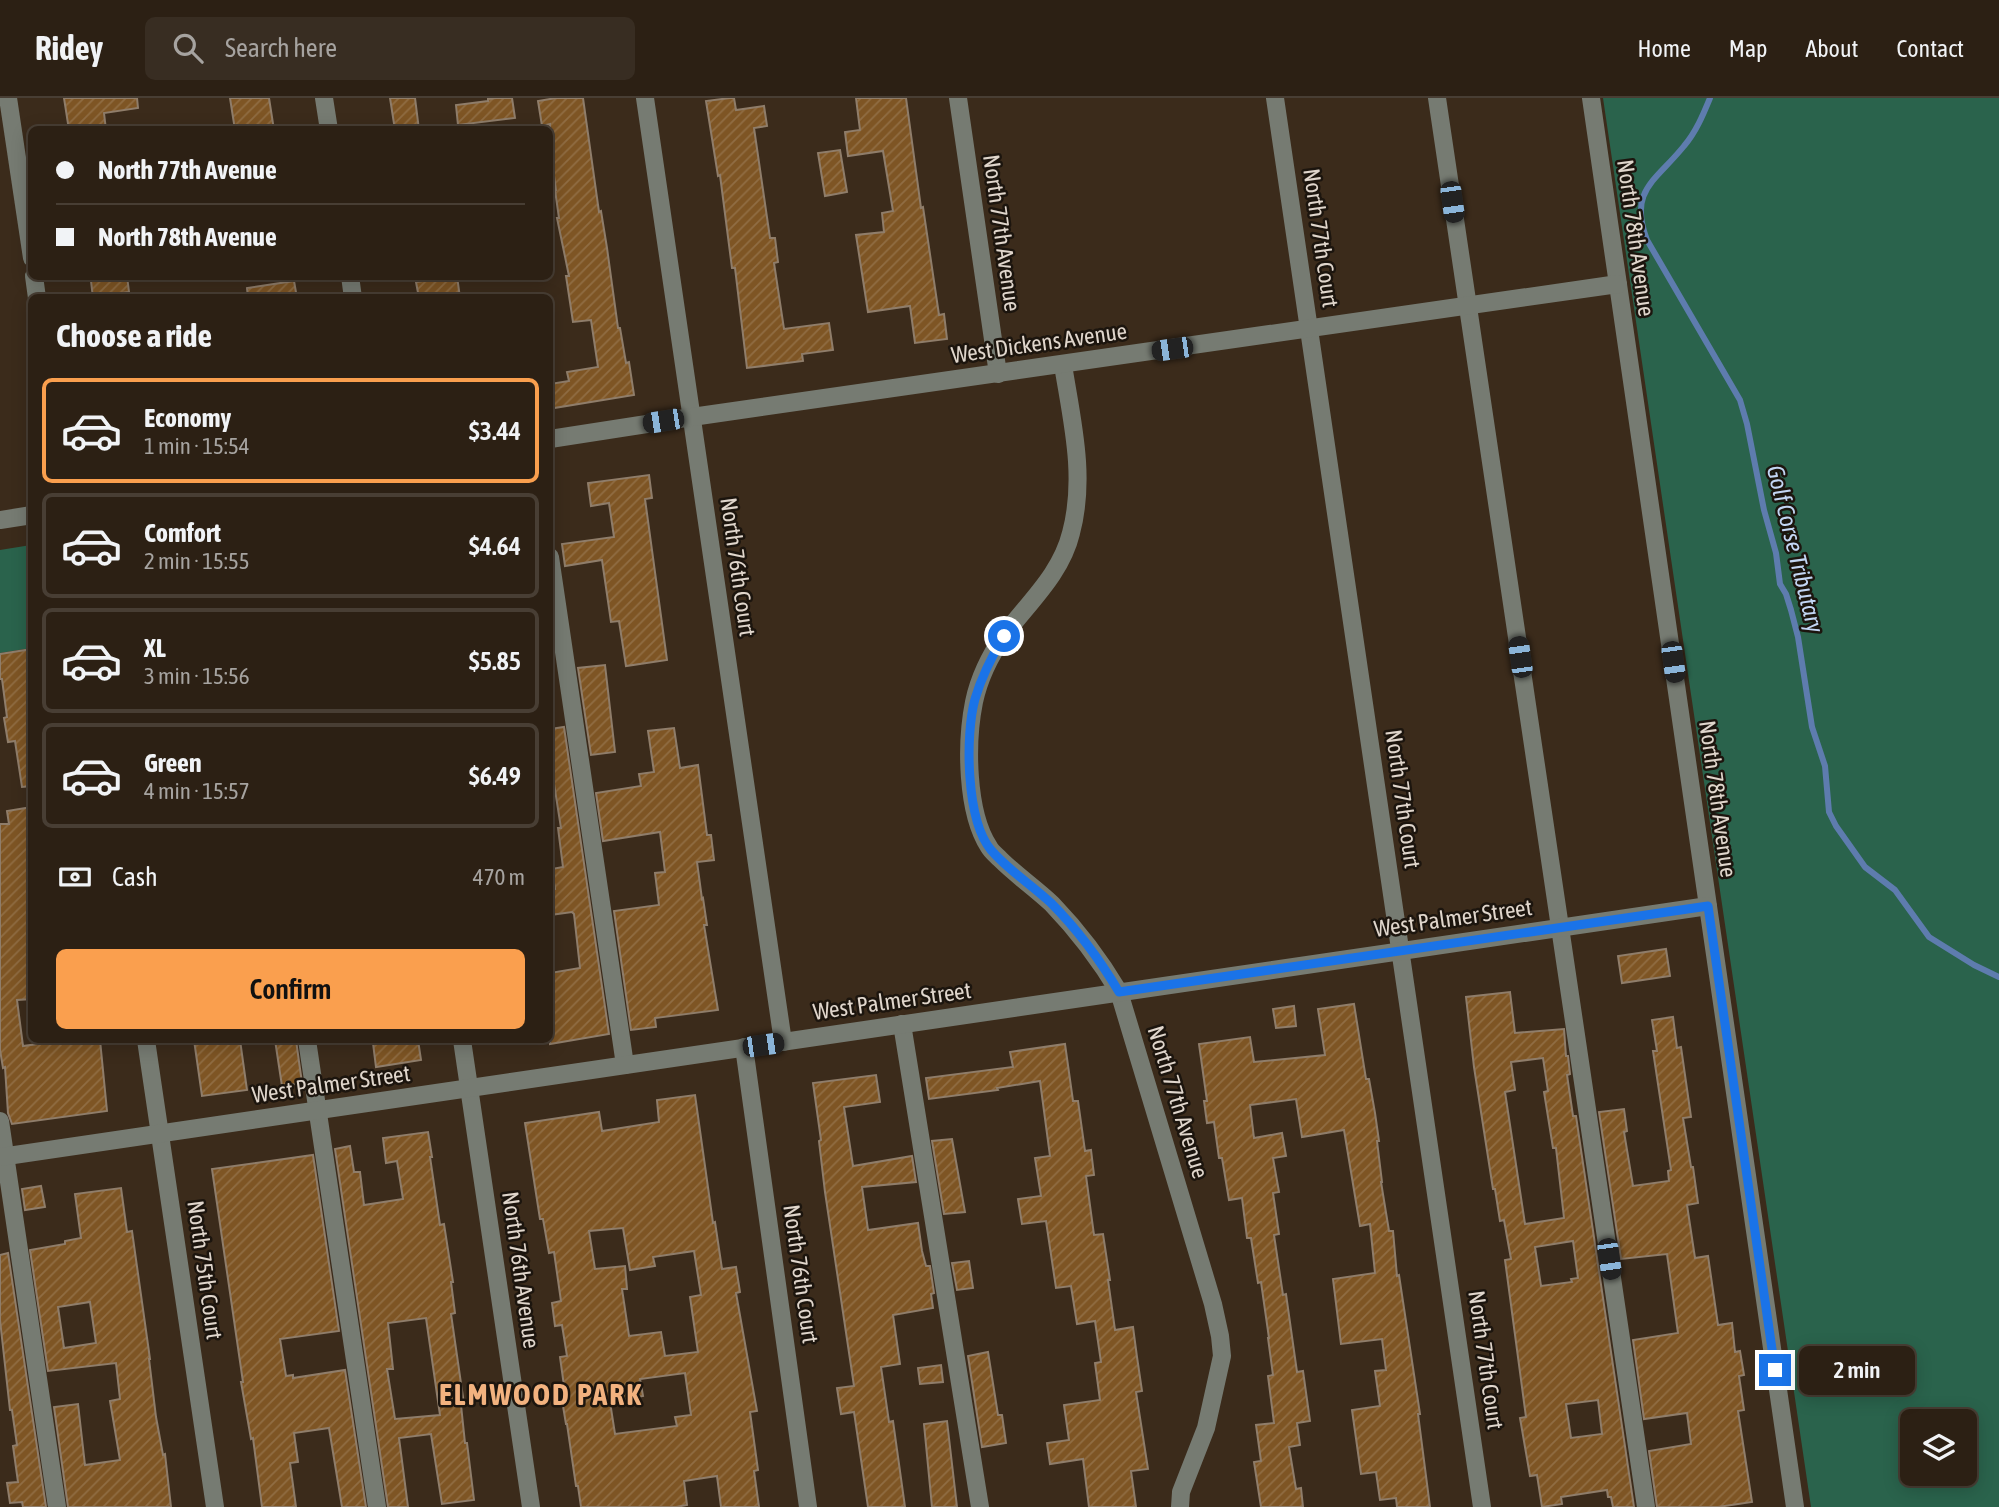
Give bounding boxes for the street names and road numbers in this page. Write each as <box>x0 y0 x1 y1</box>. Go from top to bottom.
street label: North 77th Avenue <box>978 153 1026 313</box>
street label: North 78th Avenue <box>1612 158 1660 318</box>
street label: North 77th Court <box>1298 167 1344 309</box>
street label: West Dickens Avenue <box>949 318 1129 368</box>
street label: North 76th Court <box>715 496 761 638</box>
street label: North 78th Avenue <box>1694 719 1742 879</box>
street label: North 77th Court <box>1380 728 1426 870</box>
street label: West Palmer Street <box>1372 894 1534 942</box>
street label: West Palmer Street <box>811 977 973 1025</box>
street label: North 77th Avenue <box>1142 1023 1214 1181</box>
street label: West Palmer Street <box>250 1060 412 1108</box>
street label: North 76th Avenue <box>497 1190 545 1350</box>
street label: North 75th Court <box>182 1199 228 1341</box>
street label: North 76th Court <box>778 1203 824 1345</box>
street label: North 77th Court <box>1463 1289 1509 1431</box>

